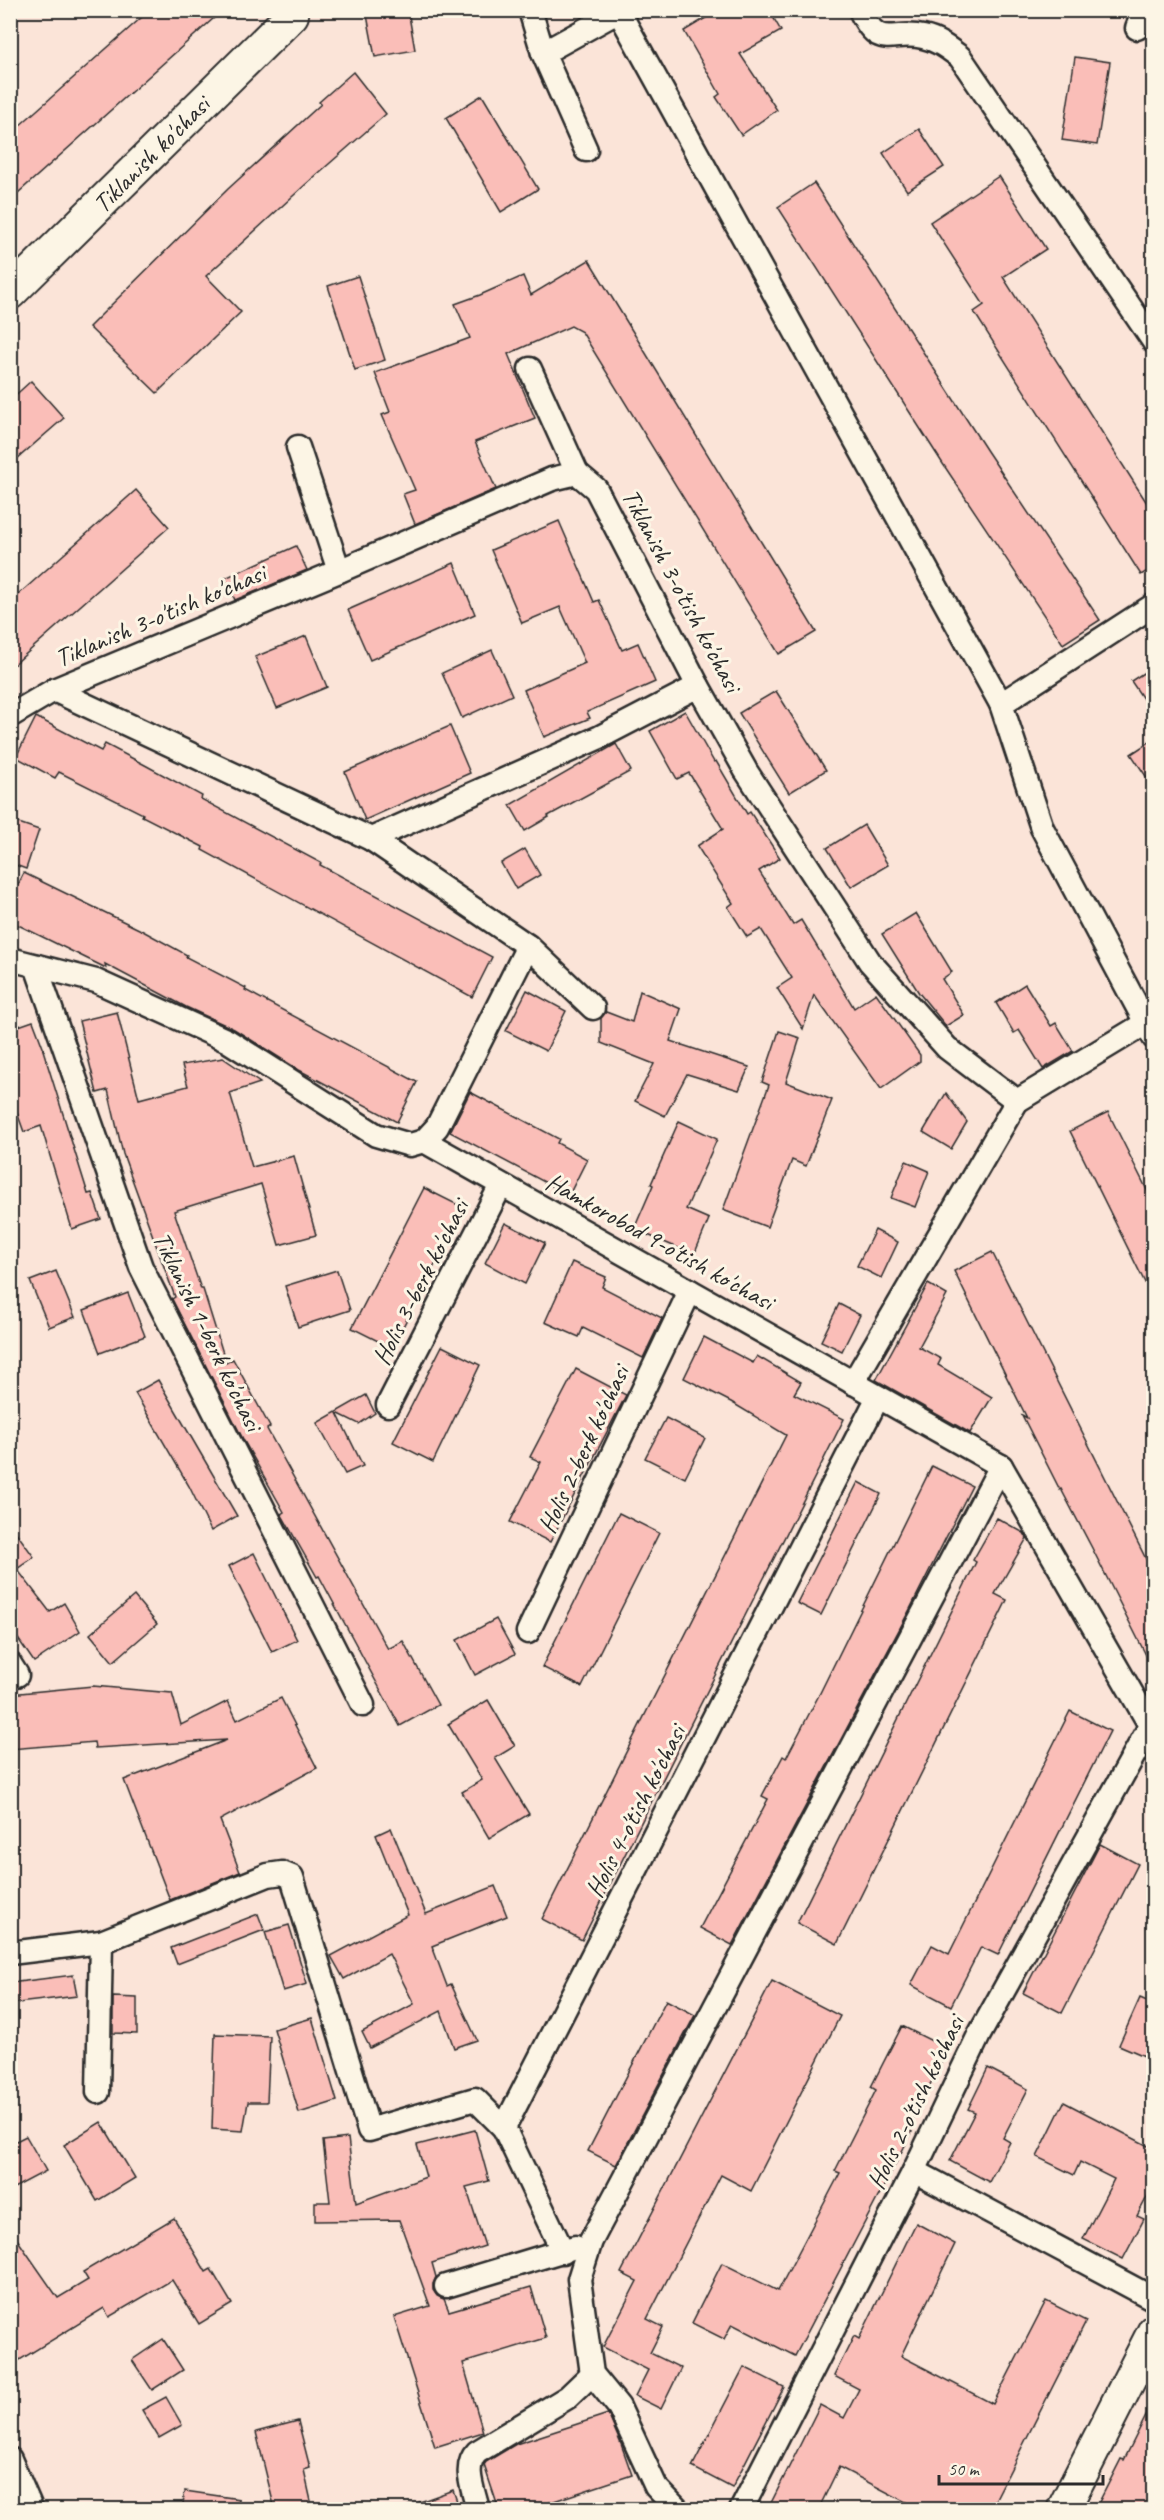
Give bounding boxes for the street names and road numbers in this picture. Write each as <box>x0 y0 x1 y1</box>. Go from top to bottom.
street label: Tiklanish ko'chasi <box>86 87 219 220</box>
street label: Tiklanish 3-o'tish ko'chasi <box>614 483 751 700</box>
street label: Tiklanish 3-o'tish ko'chasi <box>50 555 273 675</box>
street label: Hamkorobod 9-o'tish ko'chasi <box>540 1165 782 1319</box>
street label: Holis 3-berk ko'chasi <box>365 1191 478 1370</box>
street label: Tiklanish 1-berk ko'chasi <box>145 1226 271 1439</box>
street label: Holis 2-berk ko'chasi <box>530 1357 638 1538</box>
street label: Holis 4-o'tish ko'chasi <box>578 1717 694 1903</box>
street label: Holis 2-o'tish ko'chasi <box>859 2007 973 2194</box>

